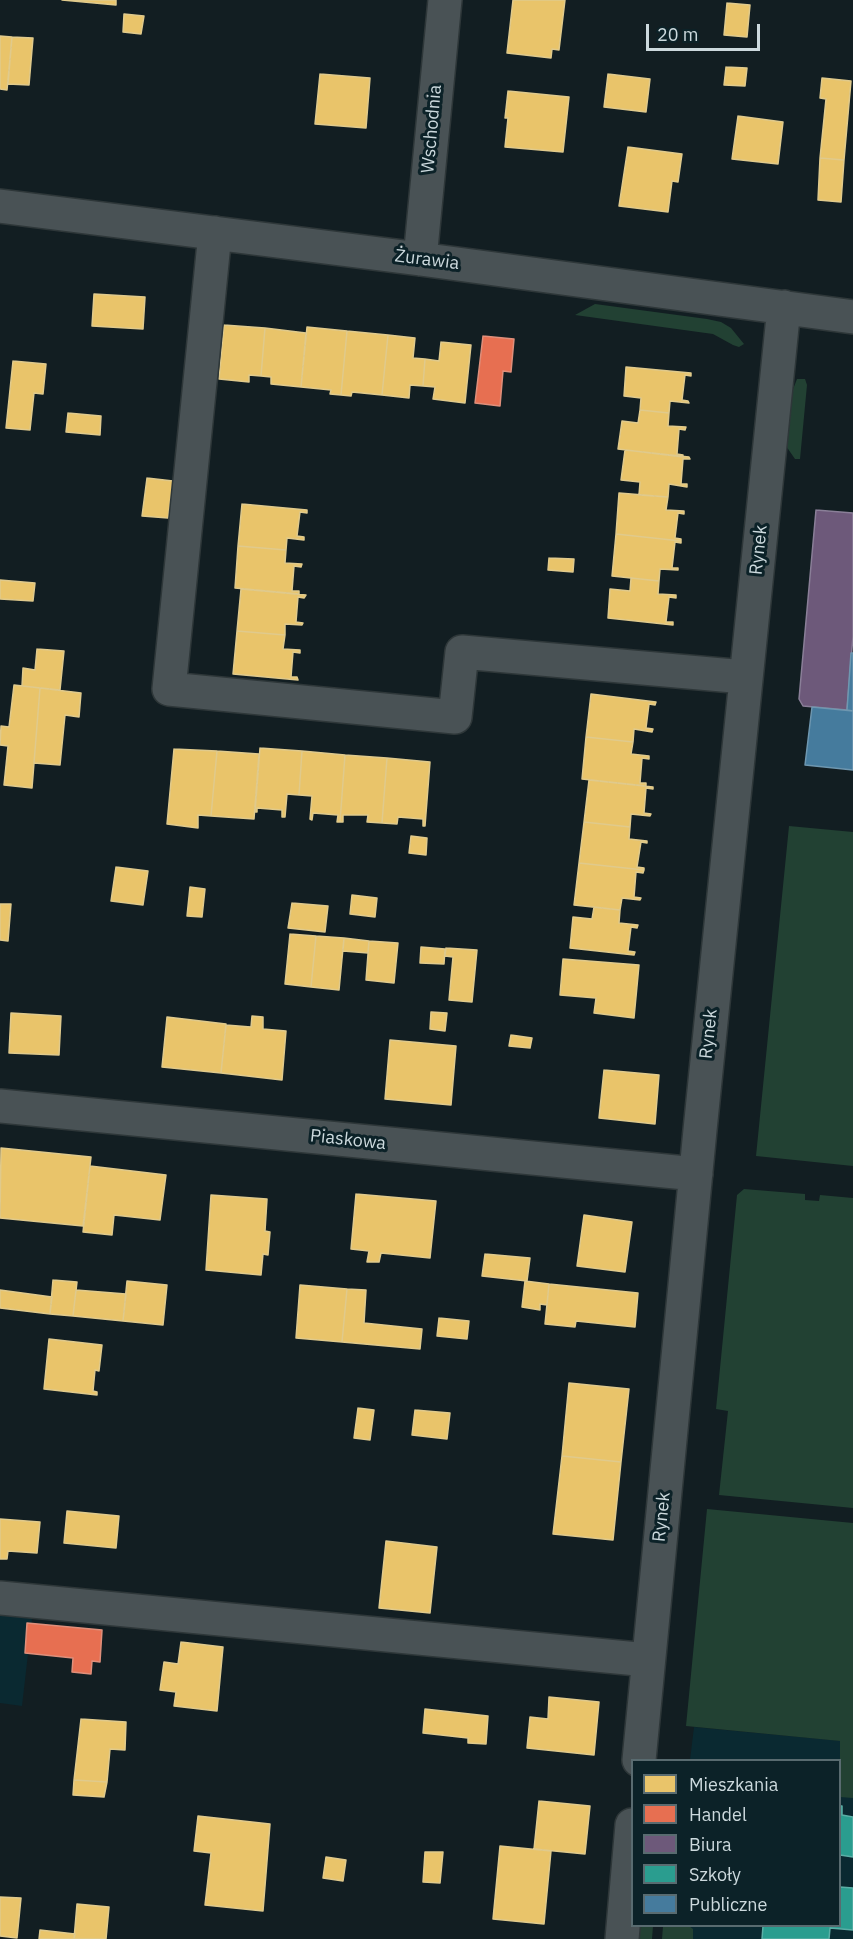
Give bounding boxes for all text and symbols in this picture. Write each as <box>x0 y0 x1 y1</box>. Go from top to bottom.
scale bar <box>649 12 763 50</box>
text: 20 m <box>657 23 699 46</box>
street label: Wschodnia <box>417 84 447 174</box>
street label: Żurawia <box>394 245 460 275</box>
street label: Rynek <box>746 524 772 576</box>
street label: Rynek <box>696 1008 722 1060</box>
street label: Piaskowa <box>309 1125 387 1155</box>
street label: Rynek <box>649 1491 675 1543</box>
legend <box>631 1759 841 1927</box>
text: Mieszkania <box>689 1773 778 1796</box>
text: Handel <box>689 1803 747 1826</box>
text: Biura <box>689 1833 732 1856</box>
text: Szkoły <box>689 1863 741 1886</box>
text: Publiczne <box>689 1893 767 1916</box>

